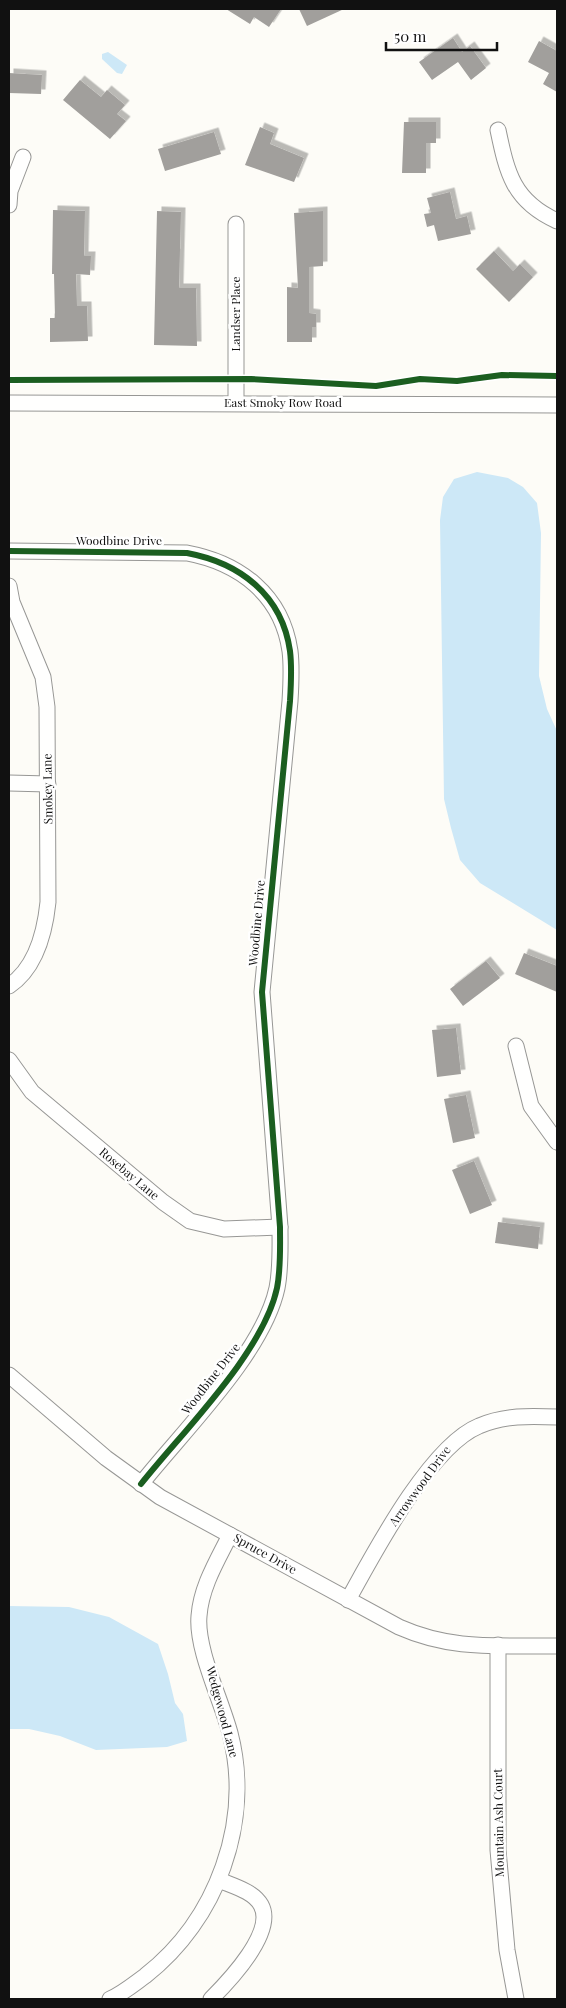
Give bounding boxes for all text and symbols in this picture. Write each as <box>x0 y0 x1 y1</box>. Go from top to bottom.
scale bar <box>386 20 497 52</box>
text: 50 m <box>394 26 427 46</box>
street label: Landser Place <box>227 277 243 351</box>
street label: East Smoky Row Road <box>224 394 342 410</box>
street label: Woodbine Drive <box>75 532 162 548</box>
street label: Smokey Lane <box>38 753 56 825</box>
street label: Woodbine Drive <box>244 879 268 967</box>
street label: Rosebay Lane <box>96 1143 163 1203</box>
street label: Woodbine Drive <box>177 1340 243 1418</box>
street label: Arrowwood Drive <box>384 1442 454 1529</box>
street label: Spruce Drive <box>231 1529 300 1577</box>
street label: Wedgewood Lane <box>203 1663 243 1759</box>
street label: Mountain Ash Court <box>489 1768 507 1878</box>

